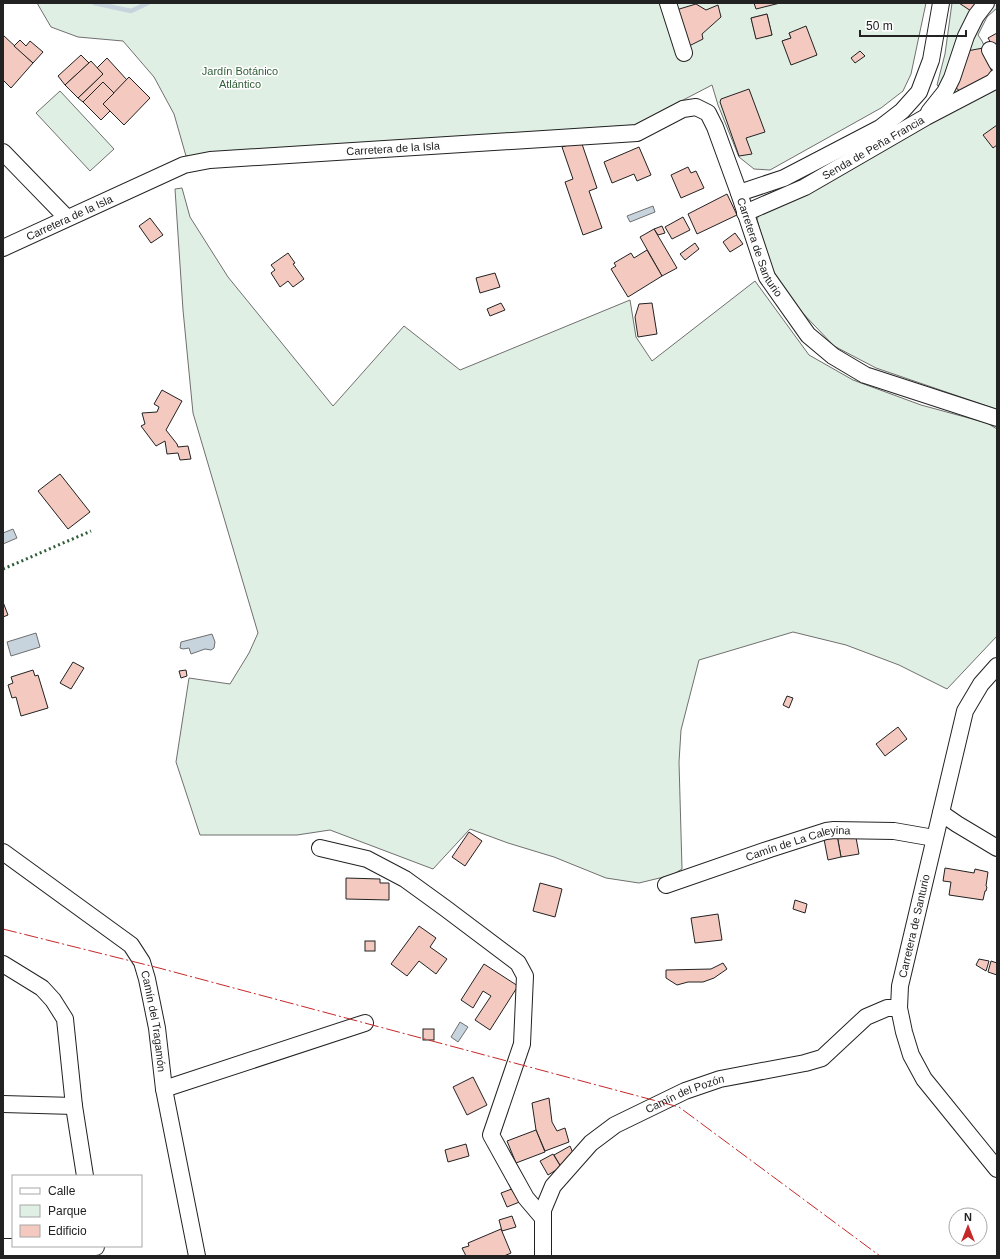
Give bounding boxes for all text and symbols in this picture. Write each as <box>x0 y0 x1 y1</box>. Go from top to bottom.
scale bar <box>860 12 966 38</box>
text: 50 m <box>866 19 893 33</box>
park label: Jardín Botánico Atlántico <box>202 65 278 90</box>
street label: Senda de Peña Francia <box>820 113 927 182</box>
street label: Carretera de la Isla <box>346 139 441 157</box>
street label: Carretera de la Isla <box>24 192 115 243</box>
street label: Carretera de Santurio <box>735 196 785 299</box>
street label: Camín de La Caleyina <box>744 824 852 863</box>
street label: Carretera de Santurio <box>896 873 932 979</box>
street label: Camín del Tragamón <box>139 969 168 1073</box>
street label: Camín del Pozón <box>643 1072 725 1115</box>
legend <box>12 1175 142 1247</box>
text: Calle <box>48 1184 76 1198</box>
text: Parque <box>48 1204 87 1218</box>
north arrow <box>948 1207 988 1247</box>
text: N <box>964 1211 972 1223</box>
text: Edificio <box>48 1224 87 1238</box>

